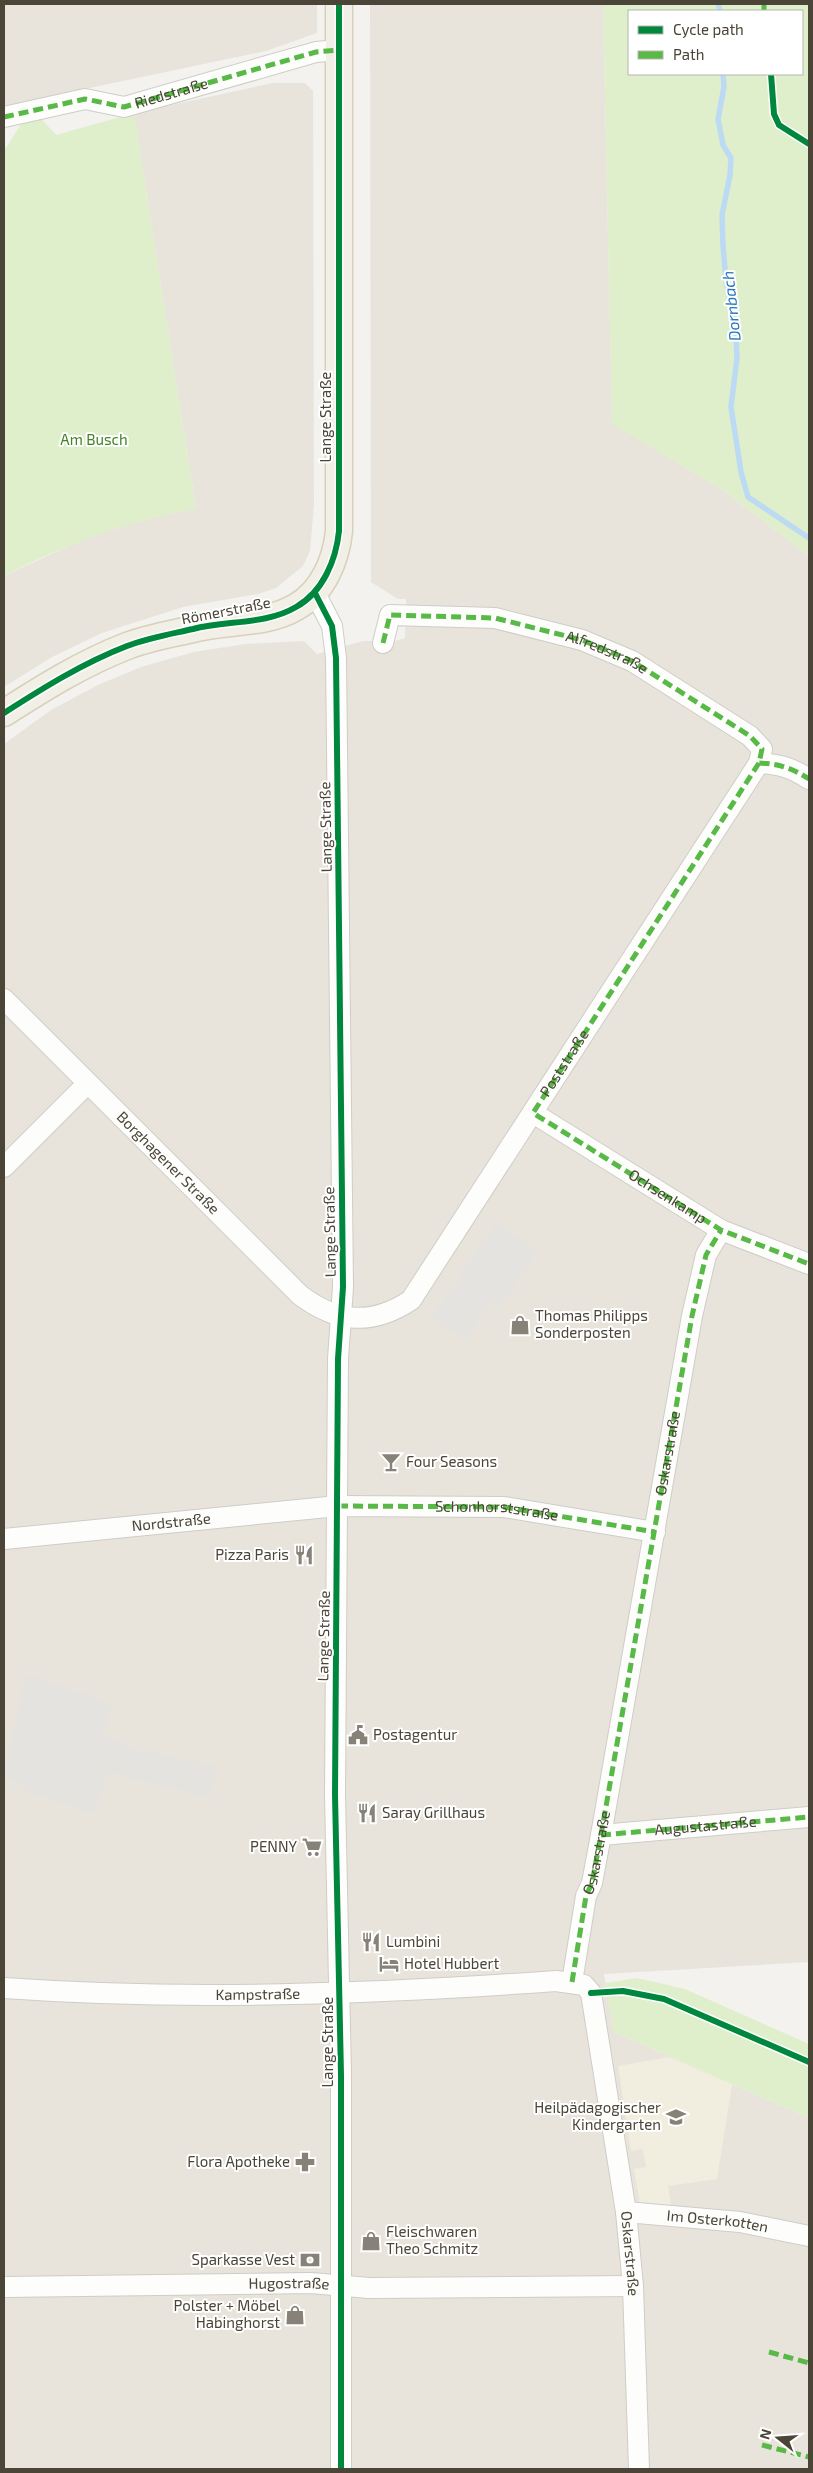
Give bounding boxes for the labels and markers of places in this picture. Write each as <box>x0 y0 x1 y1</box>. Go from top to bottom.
place label: Thomas Philipps Sonderposten <box>535 1306 648 1341</box>
shop icon: Thomas Philipps Sonderposten <box>509 1314 531 1336</box>
bar icon: Four Seasons <box>380 1451 402 1473</box>
place label: Four Seasons <box>406 1452 497 1470</box>
restaurant icon: Pizza Paris <box>293 1544 315 1566</box>
place label: Pizza Paris <box>215 1545 289 1563</box>
public building icon: Postagentur <box>347 1724 369 1746</box>
place label: Postagentur <box>373 1725 457 1743</box>
restaurant icon: Saray Grillhaus <box>356 1802 378 1824</box>
place label: Saray Grillhaus <box>382 1803 485 1821</box>
supermarket icon: PENNY <box>301 1836 323 1858</box>
place label: PENNY <box>250 1837 297 1855</box>
restaurant icon: Lumbini <box>360 1931 382 1953</box>
place label: Lumbini <box>386 1932 440 1950</box>
hotel icon: Hotel Hubbert <box>378 1953 400 1975</box>
place label: Hotel Hubbert <box>404 1954 499 1972</box>
place label: Heilpädagogischer Kindergarten <box>534 2098 661 2133</box>
school or university icon: Heilpädagogischer Kindergarten <box>665 2106 687 2128</box>
pharmacy icon: Flora Apotheke <box>294 2151 316 2173</box>
place label: Flora Apotheke <box>187 2152 290 2170</box>
place label: Fleischwaren Theo Schmitz <box>386 2222 478 2257</box>
shop icon: Fleischwaren Theo Schmitz <box>360 2230 382 2252</box>
bank icon: Sparkasse Vest <box>299 2249 321 2271</box>
place label: Sparkasse Vest <box>192 2250 295 2268</box>
place label: Polster + Möbel Habinghorst <box>173 2296 281 2331</box>
shop icon: Polster + Möbel Habinghorst <box>284 2304 306 2326</box>

